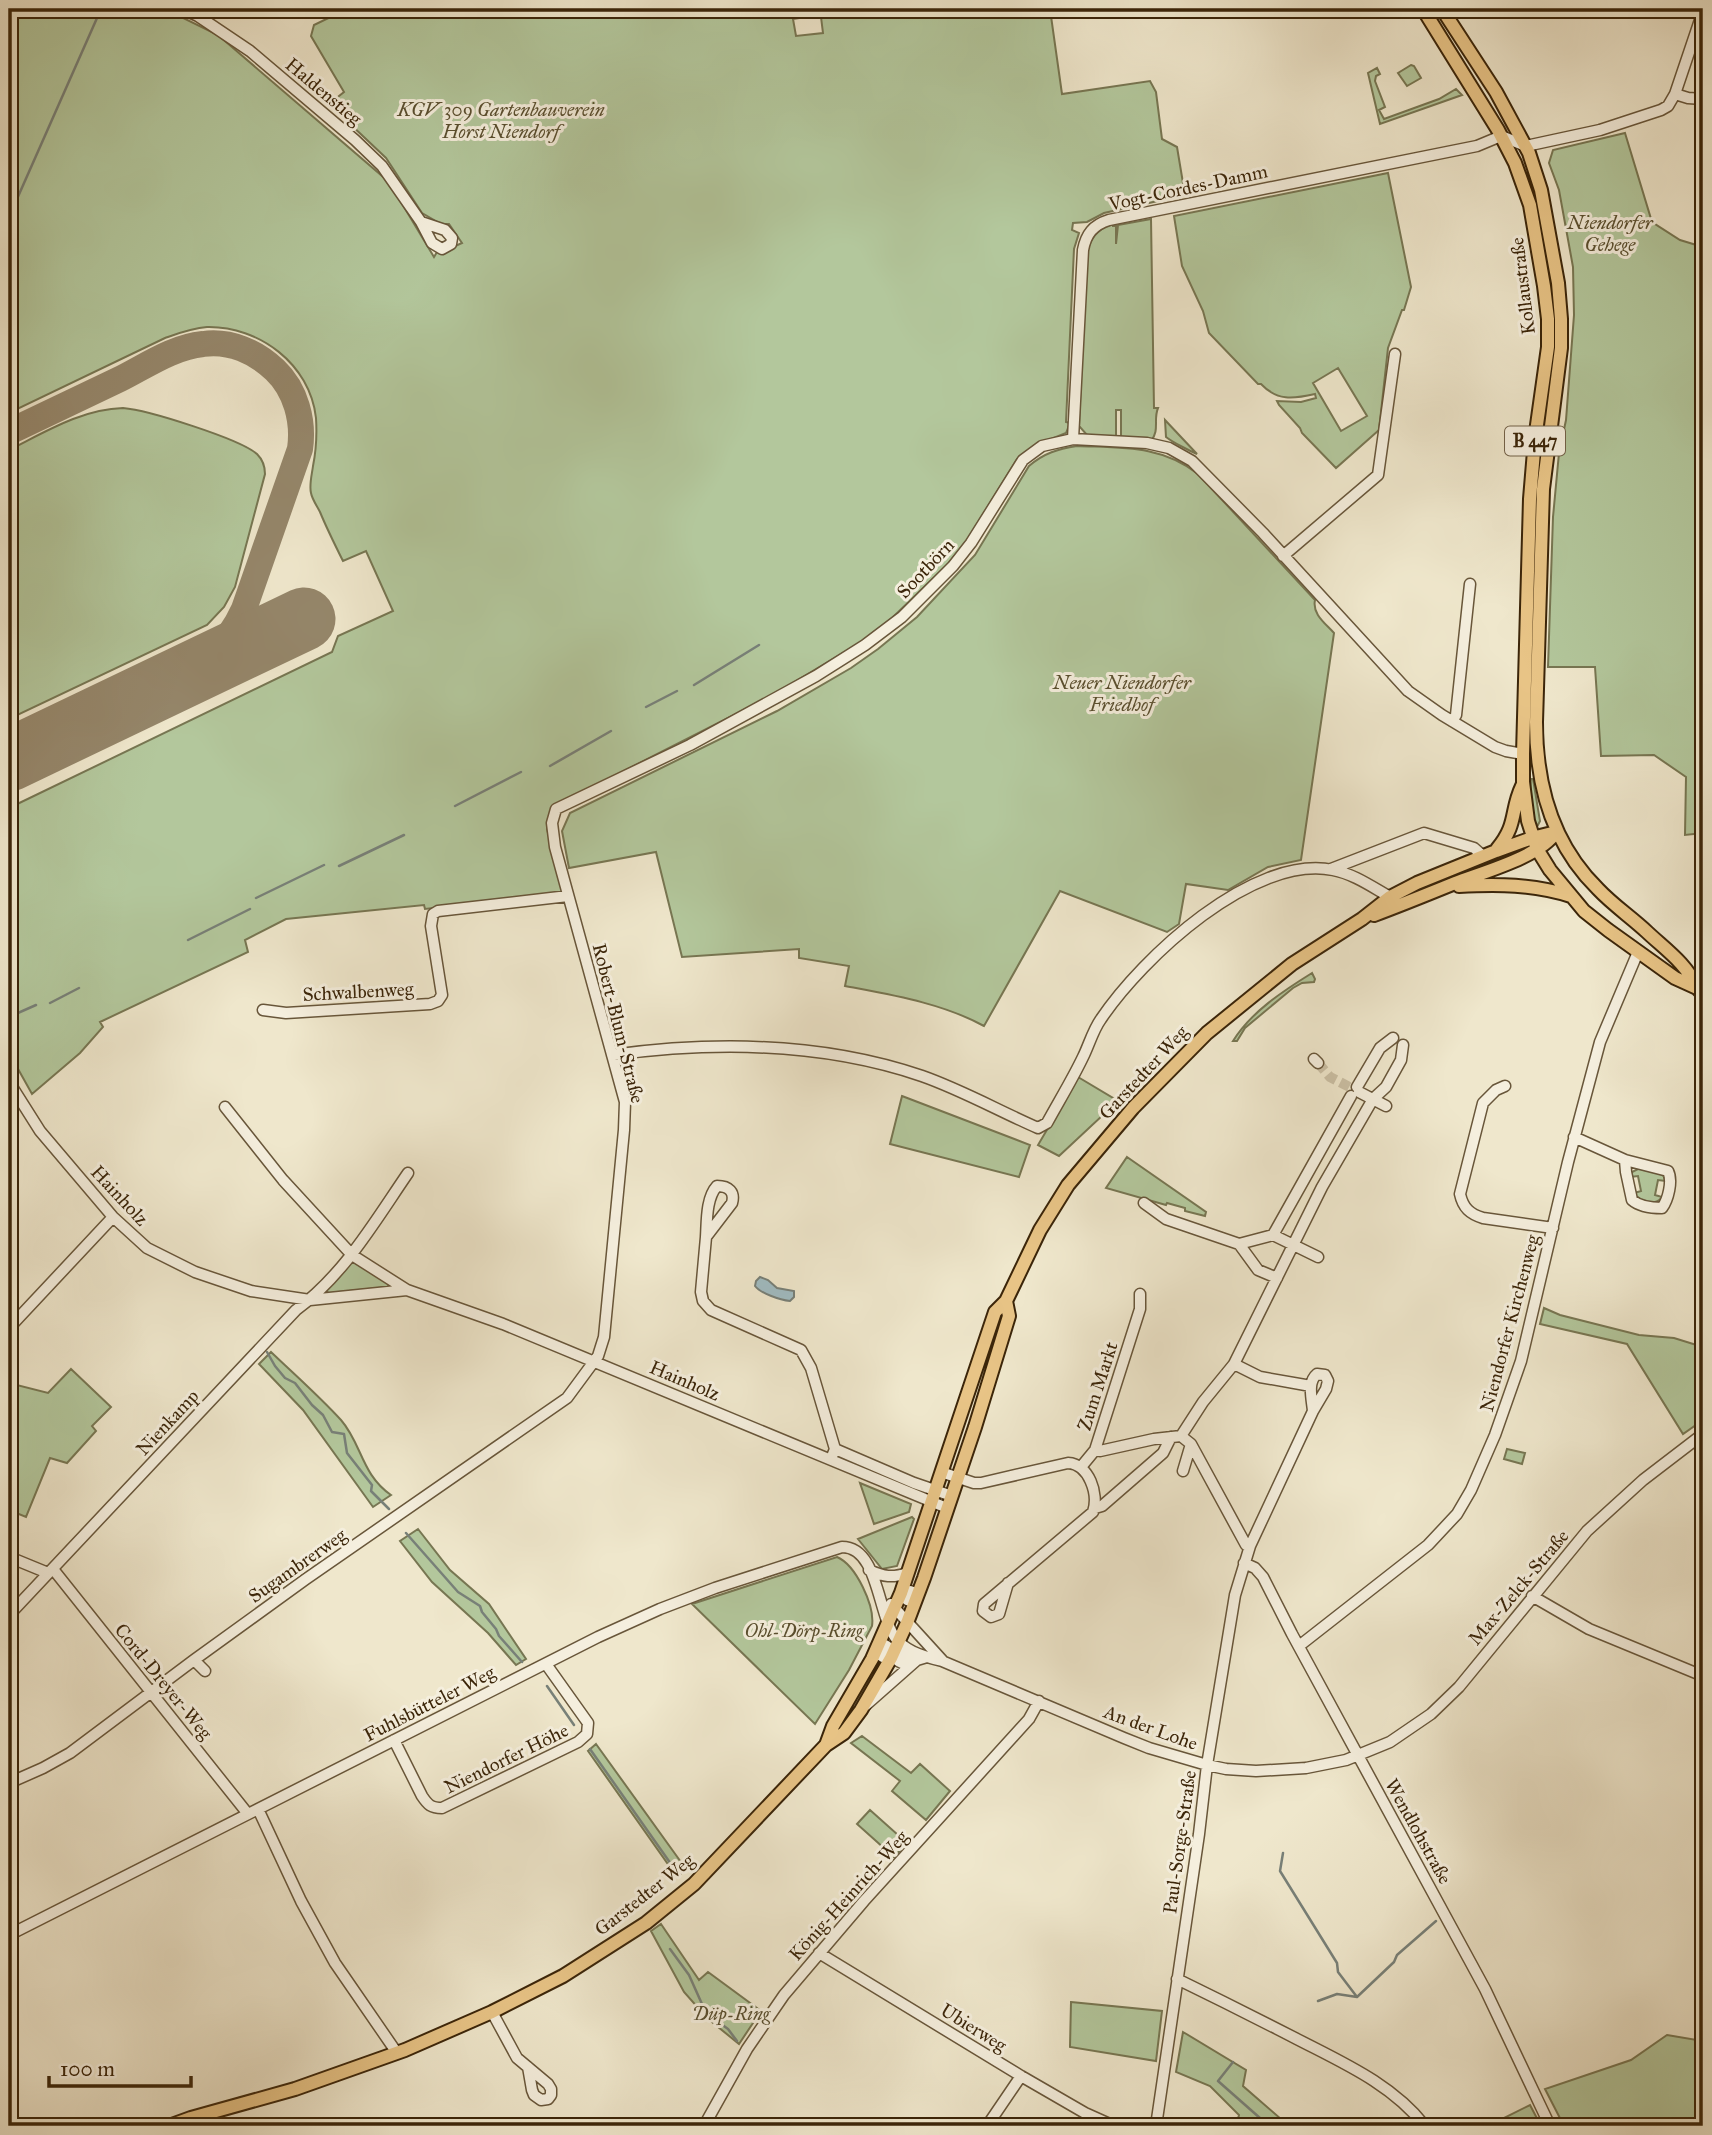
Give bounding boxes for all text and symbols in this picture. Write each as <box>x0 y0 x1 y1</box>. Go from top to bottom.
street label: Haldenstieg <box>280 53 367 131</box>
park label: KGV 309 Gartenbauverein Horst Niendorf <box>396 98 605 143</box>
street label: Vogt-Cordes-Damm <box>1106 159 1270 217</box>
park label: Niendorfer Gehege <box>1566 211 1654 256</box>
street label: Kollaustraße <box>1505 236 1540 336</box>
road number: B 447 <box>1505 426 1565 456</box>
street label: Sootbörn <box>892 534 959 603</box>
park label: Neuer Niendorfer Friedhof <box>1052 671 1192 716</box>
street label: Robert-Blum-Straße <box>588 941 650 1105</box>
street label: Schwalbenweg <box>302 977 414 1007</box>
street label: Garstedter Weg <box>1094 1021 1194 1125</box>
street label: Hainholz <box>86 1160 153 1230</box>
street label: Niendorfer Kirchenweg <box>1475 1232 1545 1414</box>
street label: Zum Markt <box>1072 1339 1123 1434</box>
street label: Hainholz <box>646 1355 724 1406</box>
street label: Nienkamp <box>131 1385 204 1460</box>
street label: Sugambrerweg <box>244 1523 351 1608</box>
street label: Max-Zelck-Straße <box>1463 1525 1574 1650</box>
street label: Cord-Dreyer-Weg <box>109 1619 217 1745</box>
park label: Ohl-Dörp-Ring <box>745 1619 865 1643</box>
street label: Fuhlsbütteler Weg <box>360 1660 499 1747</box>
street label: An der Lohe <box>1100 1700 1201 1755</box>
street label: Niendorfer Höhe <box>440 1718 572 1798</box>
street label: Paul-Sorge-Straße <box>1158 1769 1202 1915</box>
street label: Wendlohstraße <box>1380 1775 1457 1888</box>
street label: König-Heinrich-Weg <box>784 1825 914 1966</box>
street label: Garstedter Weg <box>590 1848 699 1941</box>
street label: Ubierweg <box>936 1998 1011 2058</box>
park label: Düp-Ring <box>692 2002 772 2026</box>
scale bar <box>49 2044 191 2088</box>
text: 100 m <box>60 2056 115 2082</box>

